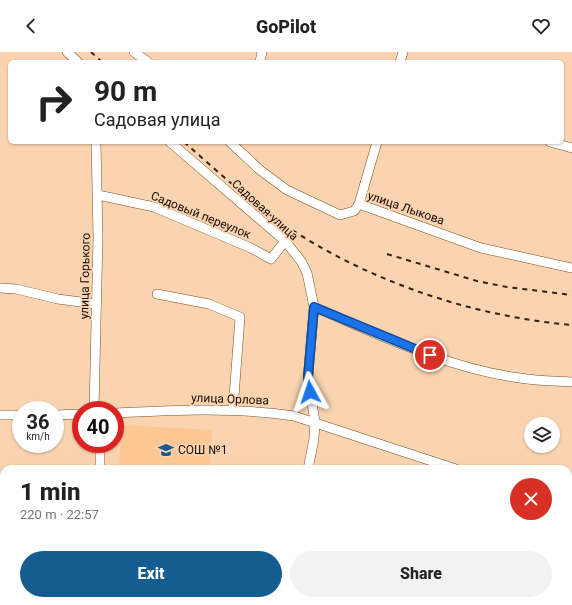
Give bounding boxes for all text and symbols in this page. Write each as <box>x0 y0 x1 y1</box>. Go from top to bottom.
icon: back <box>20 15 42 37</box>
icon: heart <box>530 15 552 37</box>
text: GoPilot <box>256 16 316 37</box>
text: 90 m <box>94 75 157 108</box>
icon: right <box>28 76 80 128</box>
text: Садовая улица <box>94 109 220 130</box>
street label: Садовая улица <box>229 177 301 243</box>
street label: улица Лыкова <box>366 188 446 228</box>
street label: Садовый переулок <box>149 189 253 242</box>
street label: улица Горького <box>77 232 93 319</box>
pin <box>413 338 447 372</box>
icon: arrive <box>419 344 441 366</box>
position arrow <box>289 371 331 413</box>
street label: улица Орлова <box>191 391 269 407</box>
speed limit sign: 40 <box>72 401 124 453</box>
text: 36 <box>27 410 49 434</box>
map controls <box>524 417 560 453</box>
button: layers <box>524 417 560 453</box>
text: km/h <box>26 431 50 442</box>
school or university icon: СОШ №1 <box>157 441 175 459</box>
place label: СОШ №1 <box>178 443 227 457</box>
text: 1 min <box>20 478 81 506</box>
button: close <box>510 478 552 520</box>
text: 220 m · 22:57 <box>20 507 99 522</box>
button: Exit <box>20 551 282 597</box>
button: Share <box>290 551 552 597</box>

